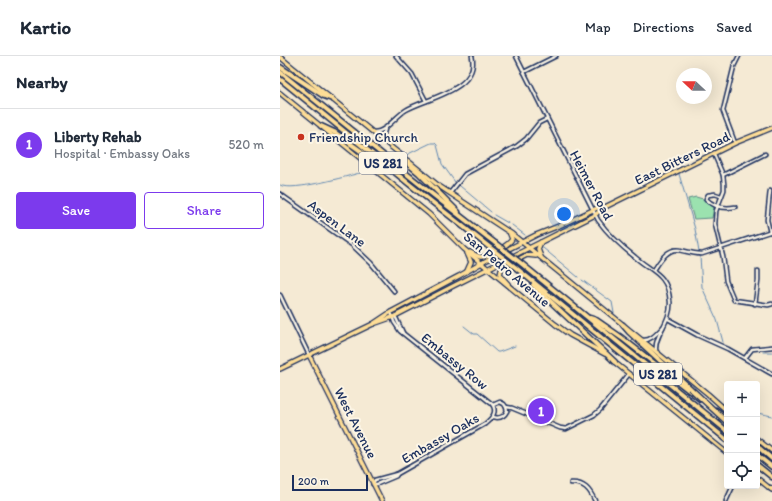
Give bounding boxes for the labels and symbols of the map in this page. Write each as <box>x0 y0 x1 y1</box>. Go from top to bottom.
north arrow <box>676 68 712 104</box>
street label: East Bitters Road <box>632 128 733 189</box>
place label: Friendship Church <box>309 129 419 146</box>
marker: Friendship Church <box>296 132 306 142</box>
street label: Heimer Road <box>566 147 617 224</box>
road number: US 281 <box>359 152 407 174</box>
street label: Aspen Lane <box>304 196 369 251</box>
your location <box>554 204 574 224</box>
street label: San Pedro Avenue <box>460 228 554 311</box>
street label: Embassy Row <box>418 329 492 394</box>
road number: US 281 <box>634 363 682 385</box>
street label: West Avenue <box>330 385 381 462</box>
pin: 1 <box>528 396 554 426</box>
street label: Embassy Oaks <box>398 409 482 468</box>
scale bar <box>292 473 368 492</box>

